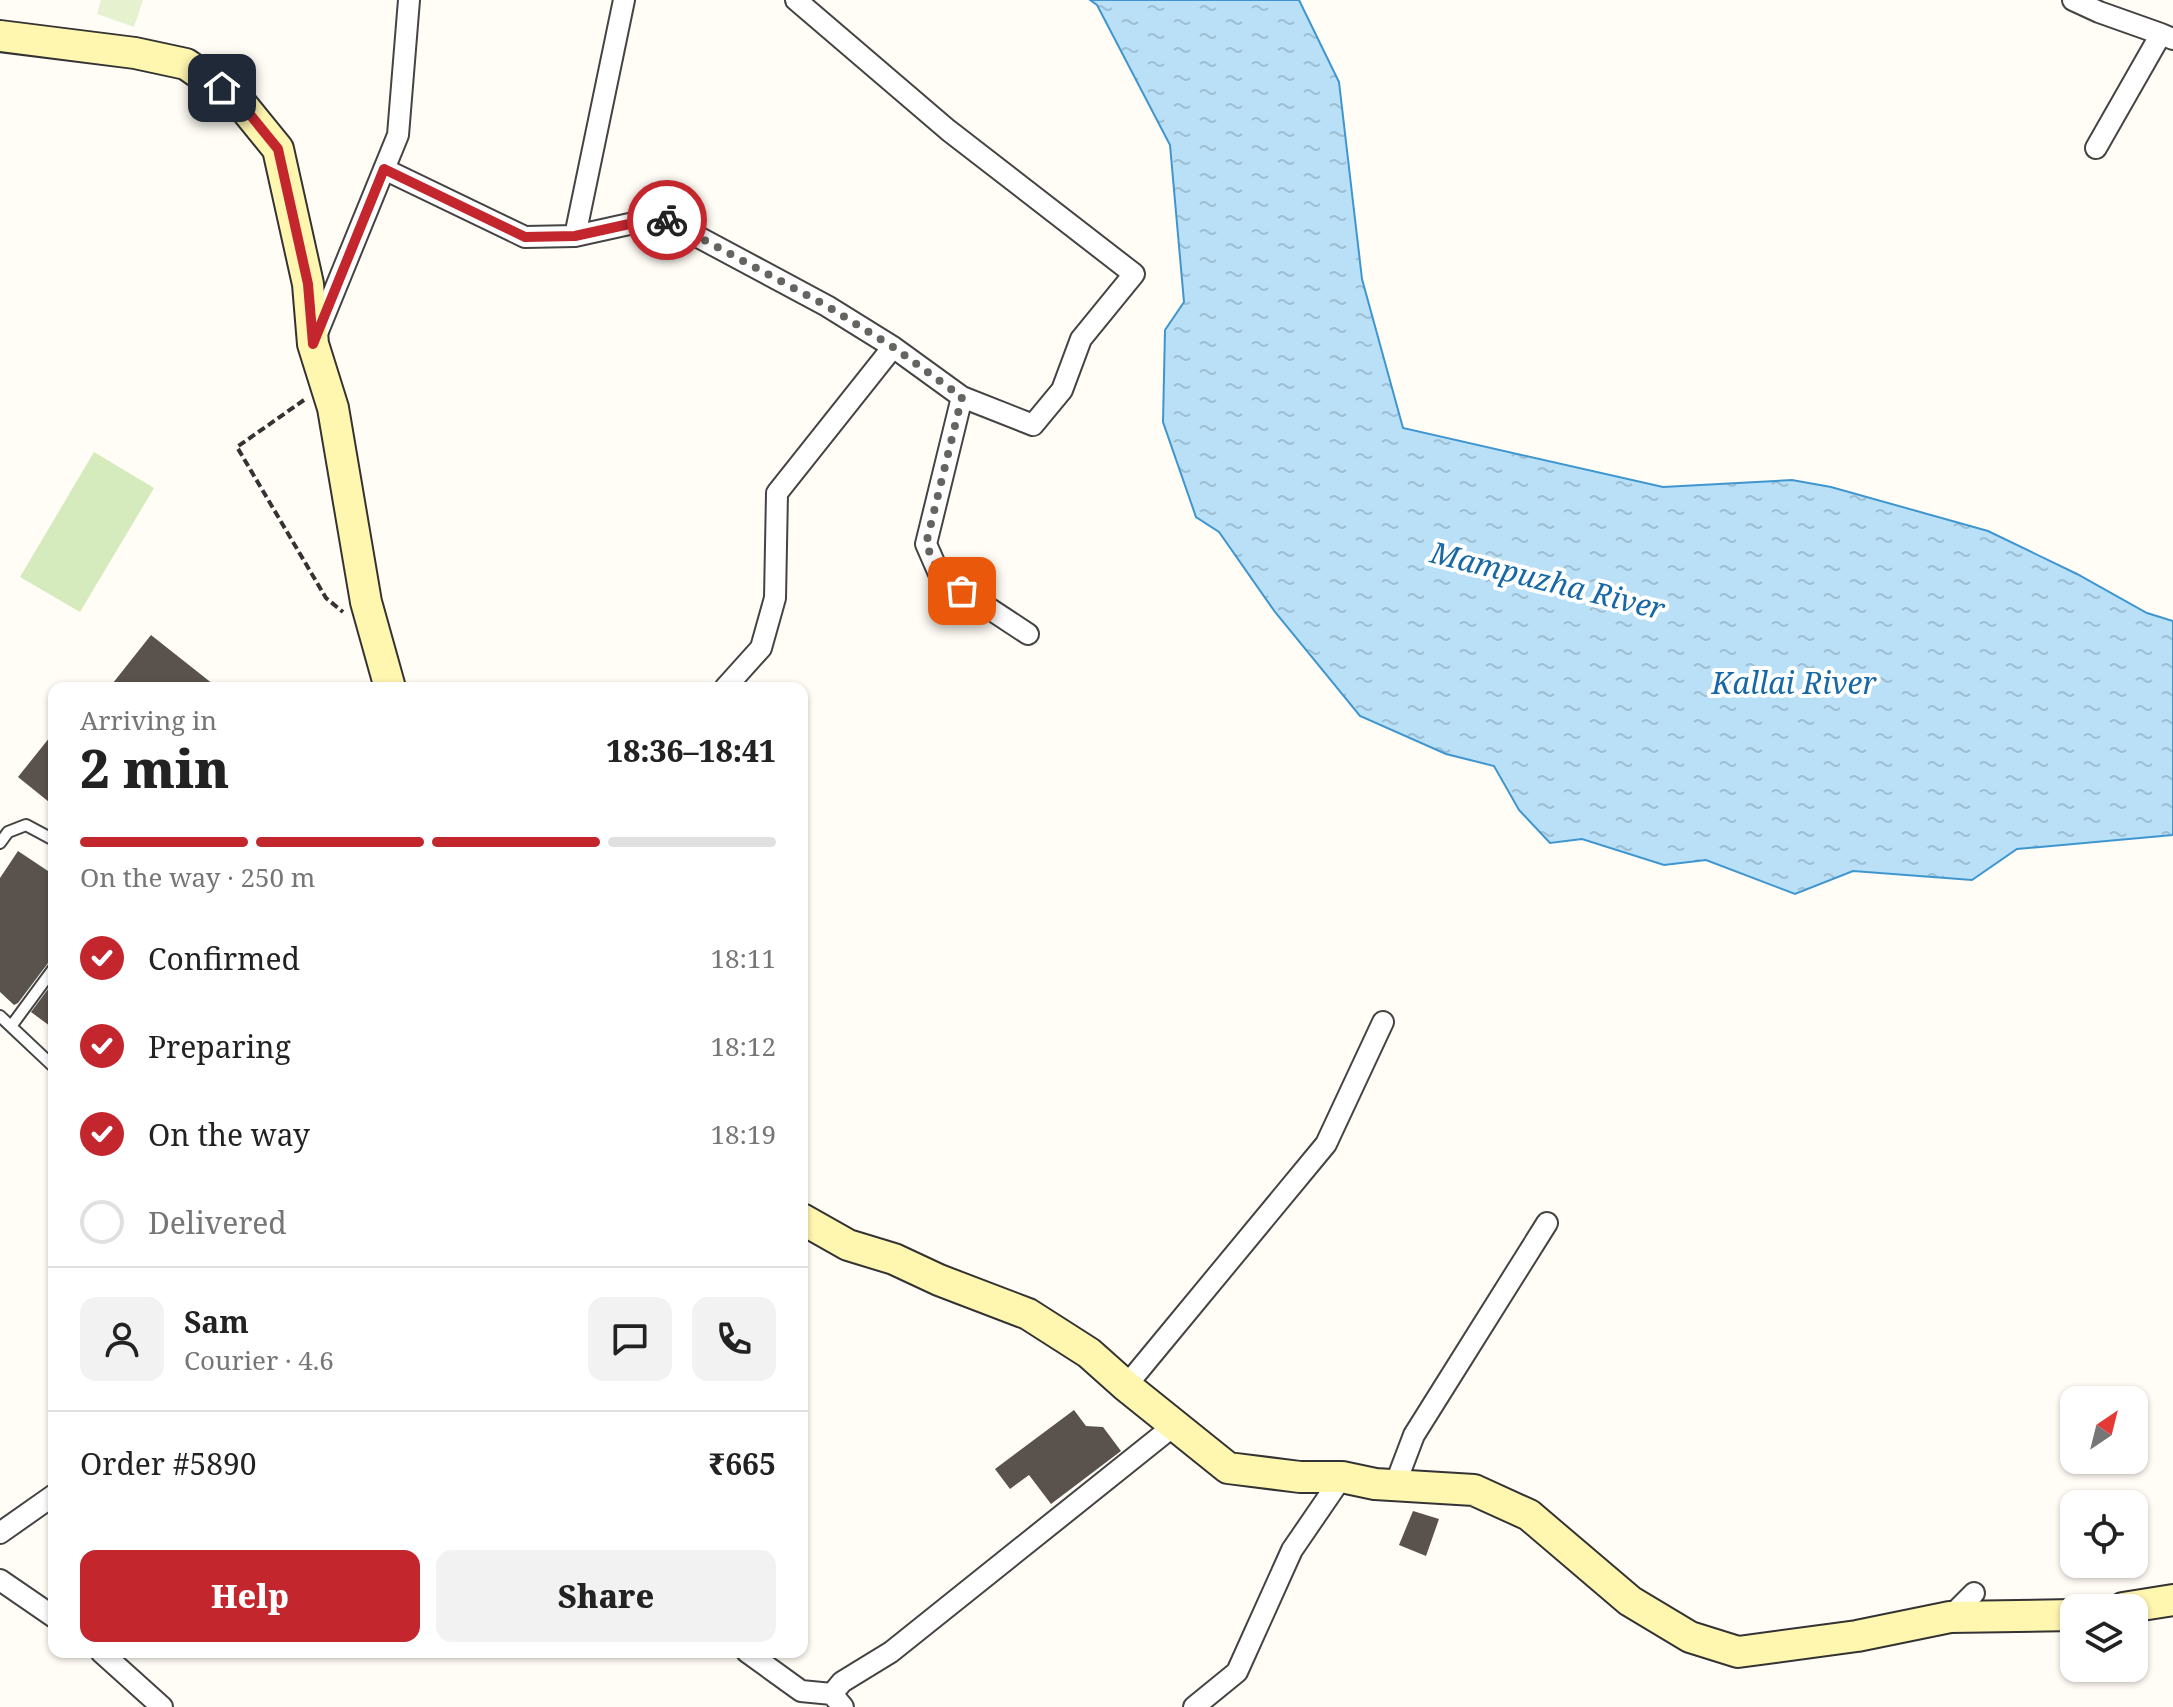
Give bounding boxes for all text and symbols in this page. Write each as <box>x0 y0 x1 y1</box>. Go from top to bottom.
pin <box>188 54 256 122</box>
icon: home <box>200 66 244 110</box>
courier <box>627 180 707 260</box>
icon: bike <box>645 198 689 242</box>
water label: Mampuzha River <box>1426 531 1670 629</box>
pin <box>928 557 996 625</box>
icon: bag <box>940 569 984 613</box>
water label: Kallai River <box>1711 662 1877 703</box>
text: Arriving in <box>80 702 217 738</box>
text: 18:36–18:41 <box>606 730 776 771</box>
text: 2 min <box>80 732 229 803</box>
text: On the way · 250 m <box>80 859 315 895</box>
icon: check <box>80 936 124 980</box>
text: Confirmed <box>148 938 300 979</box>
text: 18:11 <box>710 940 776 976</box>
icon: check <box>80 1024 124 1068</box>
text: Preparing <box>148 1026 291 1067</box>
text: 18:12 <box>710 1028 776 1064</box>
icon: check <box>80 1112 124 1156</box>
text: On the way <box>148 1114 310 1155</box>
text: 18:19 <box>710 1116 776 1152</box>
text: Delivered <box>148 1202 287 1243</box>
button: person <box>80 1297 164 1381</box>
button: chat <box>588 1297 672 1381</box>
button: phone <box>692 1297 776 1381</box>
text: Sam <box>184 1301 249 1342</box>
text: Courier · 4.6 <box>184 1342 334 1378</box>
north arrow <box>2060 1386 2148 1474</box>
map controls <box>2060 1386 2148 1682</box>
text: Order #5890 <box>80 1443 257 1484</box>
text: ₹665 <box>708 1443 776 1484</box>
button: locate <box>2060 1490 2148 1578</box>
button: Help <box>80 1550 420 1642</box>
button: Share <box>436 1550 776 1642</box>
button: layers <box>2060 1594 2148 1682</box>

